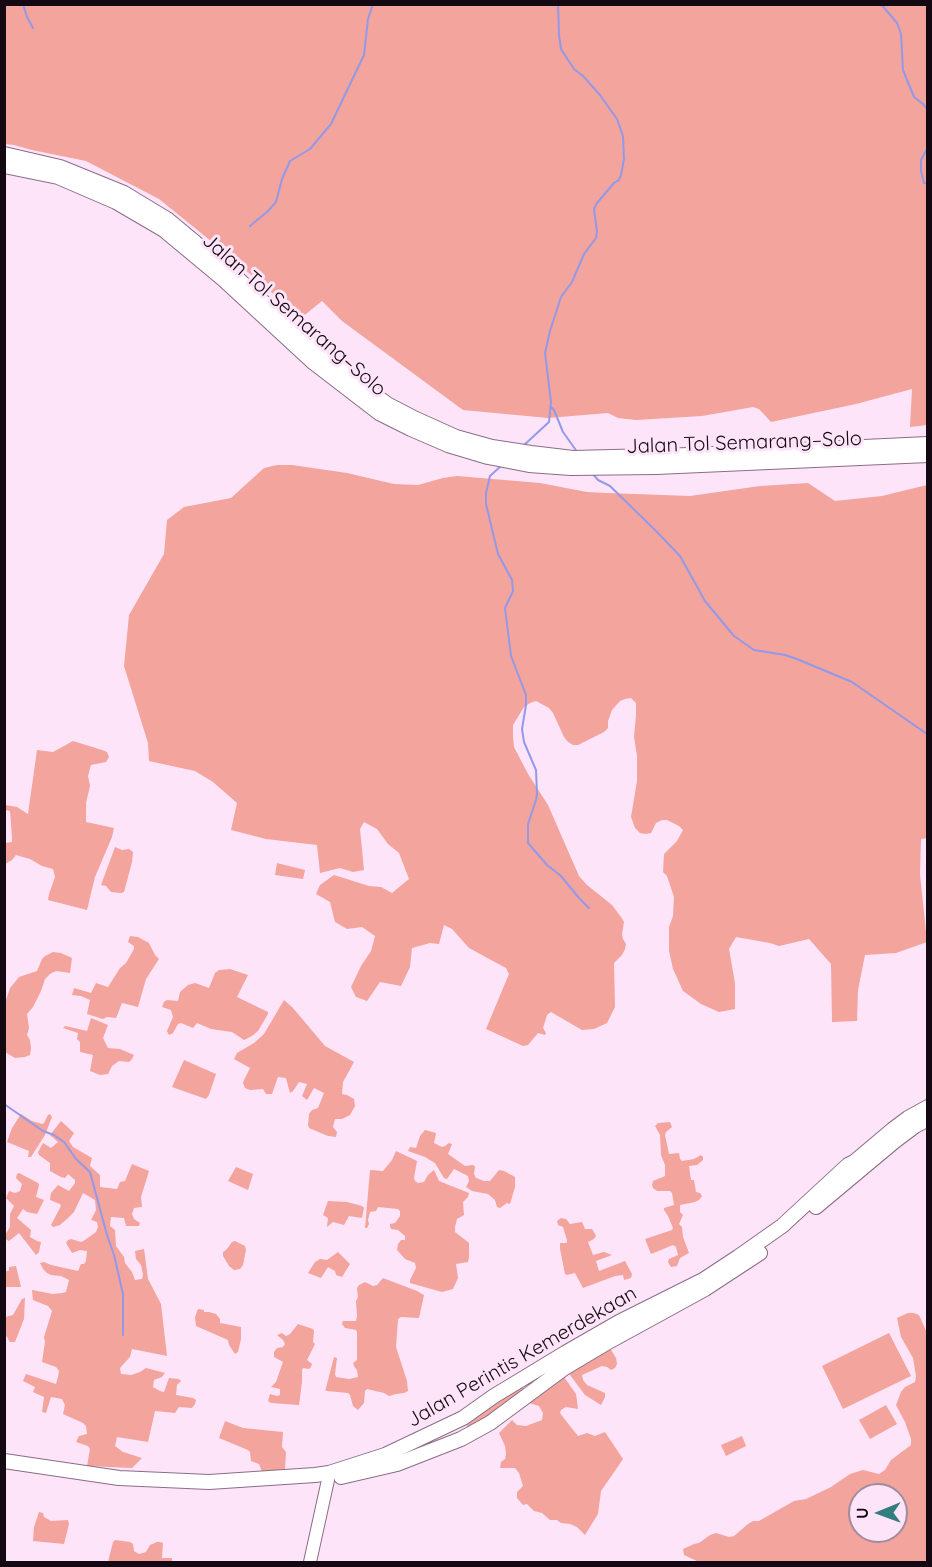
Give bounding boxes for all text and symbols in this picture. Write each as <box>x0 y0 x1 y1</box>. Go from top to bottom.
street label: Jalan Tol Semarang–Solo <box>197 229 391 401</box>
street label: Jalan Tol Semarang–Solo <box>626 427 862 459</box>
street label: Jalan Perintis Kemerdekaan <box>403 1281 641 1433</box>
north arrow <box>848 1483 908 1543</box>
text: U <box>852 1507 872 1519</box>

